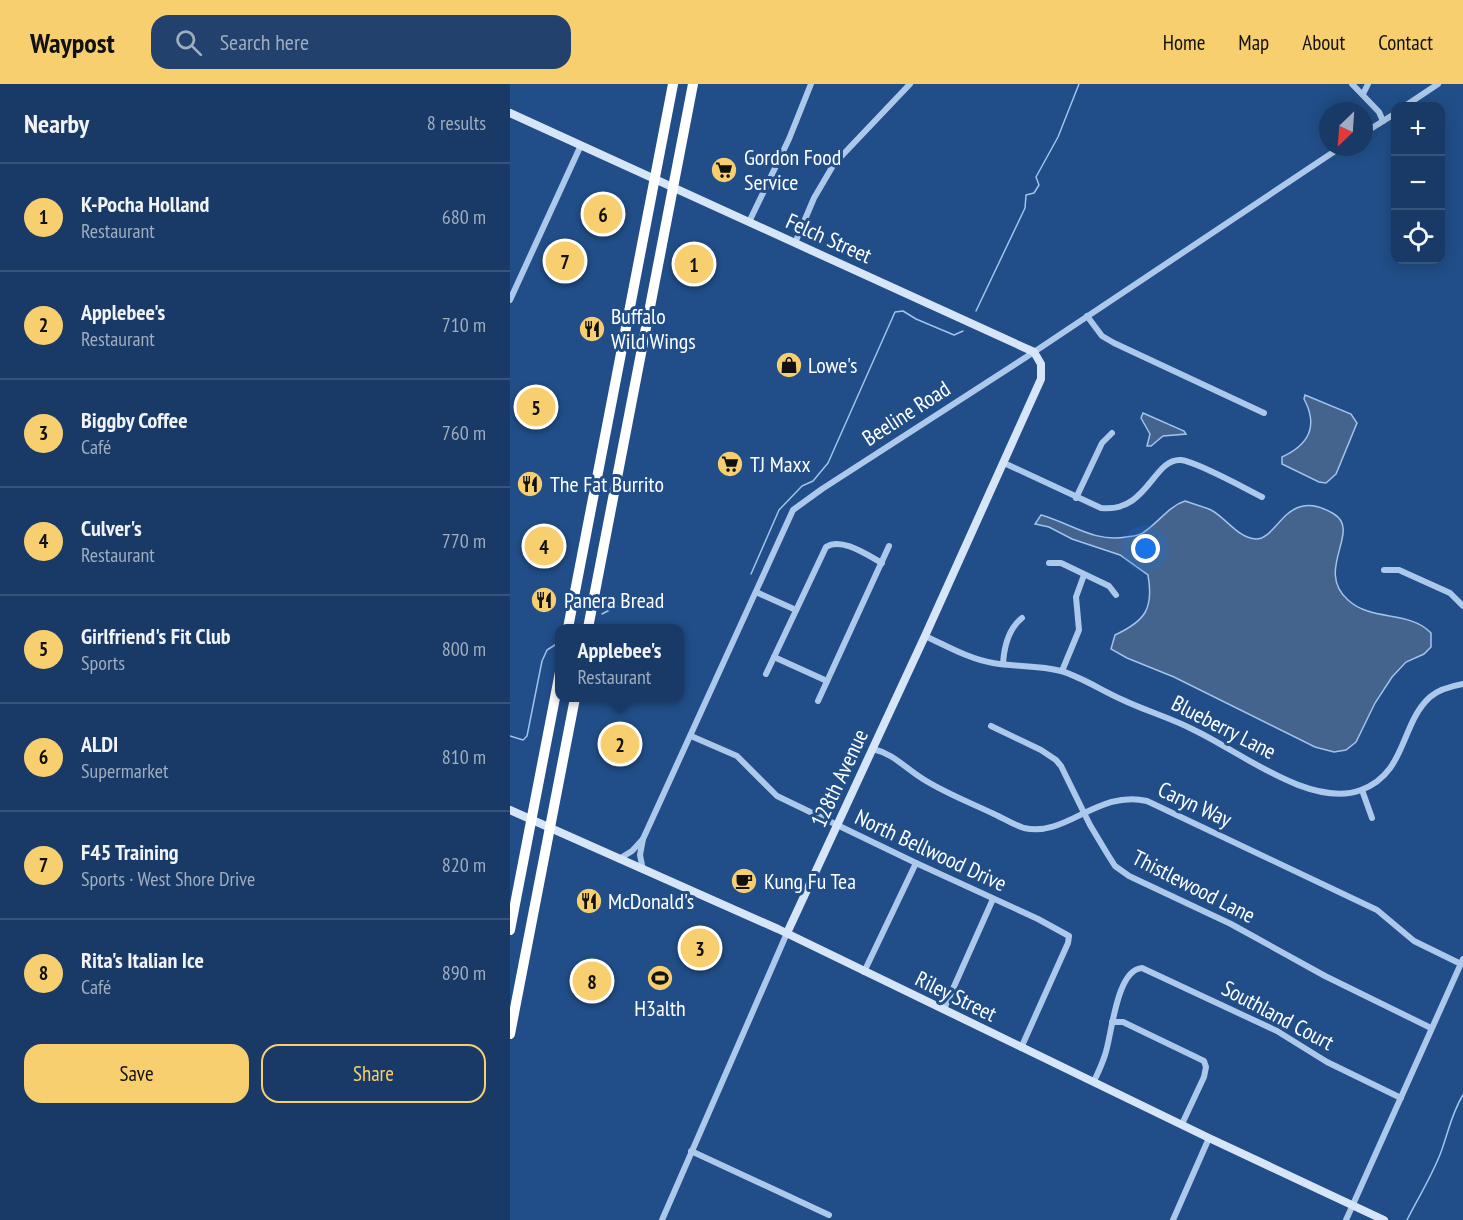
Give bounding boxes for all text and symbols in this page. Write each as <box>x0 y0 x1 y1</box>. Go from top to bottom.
search box <box>151 15 571 69</box>
text: Waypost <box>30 24 115 61</box>
icon: search <box>172 26 205 59</box>
text: Search here <box>220 28 309 56</box>
text: Home <box>1163 29 1205 56</box>
text: Map <box>1238 29 1269 56</box>
text: About <box>1302 29 1345 56</box>
text: Contact <box>1378 29 1433 56</box>
north arrow <box>1319 102 1373 156</box>
map controls <box>1391 102 1445 264</box>
button: + <box>1391 102 1445 156</box>
text: Nearby <box>24 107 89 140</box>
text: 8 results <box>427 110 486 136</box>
place label: Gordon Food Service <box>744 143 841 196</box>
supermarket icon: Gordon Food Service <box>709 155 739 185</box>
button: − <box>1391 156 1445 210</box>
text: K-Pocha Holland <box>81 190 209 218</box>
pin: 6 <box>584 192 622 236</box>
text: 1 <box>39 204 48 230</box>
text: 680 m <box>442 204 486 230</box>
street label: Felch Street <box>782 207 876 269</box>
button: locate <box>1391 210 1445 264</box>
text: Restaurant <box>81 218 155 244</box>
pin: 7 <box>546 238 584 284</box>
pin: 1 <box>674 242 714 286</box>
text: Applebee's <box>81 298 165 326</box>
place label: Buffalo Wild Wings <box>611 302 696 355</box>
text: 2 <box>39 312 48 338</box>
text: 710 m <box>442 312 486 338</box>
restaurant icon: Buffalo Wild Wings <box>577 314 607 344</box>
text: Restaurant <box>81 326 155 352</box>
shop icon: Lowe's <box>774 350 804 380</box>
place label: Lowe's <box>808 351 857 379</box>
street label: Beeline Road <box>857 374 955 452</box>
pin: 5 <box>516 384 556 430</box>
text: Biggby Coffee <box>81 406 188 434</box>
text: 3 <box>39 420 48 446</box>
text: 760 m <box>442 420 486 446</box>
text: Café <box>81 434 111 460</box>
supermarket icon: TJ Maxx <box>715 449 745 479</box>
place label: TJ Maxx <box>750 450 810 478</box>
restaurant icon: The Fat Burrito <box>515 469 545 499</box>
place label: The Fat Burrito <box>550 470 664 498</box>
text: Culver's <box>81 514 142 542</box>
pin: 4 <box>525 524 564 568</box>
text: 4 <box>39 528 48 554</box>
text: 770 m <box>442 528 486 554</box>
your location <box>1131 534 1160 563</box>
text: Restaurant <box>81 542 155 568</box>
restaurant icon: Panera Bread <box>529 585 559 615</box>
place label: Panera Bread <box>564 586 664 614</box>
text: Girlfriend's Fit Club <box>81 622 231 650</box>
popup <box>555 624 684 702</box>
text: 5 <box>39 636 48 662</box>
text: 800 m <box>442 636 486 662</box>
text: Applebee's <box>577 636 662 664</box>
text: Sports <box>81 650 125 676</box>
text: Restaurant <box>577 664 651 690</box>
street label: Blueberry Lane <box>1167 689 1281 765</box>
pin: 2 <box>600 722 640 766</box>
street label: 128th Avenue <box>804 724 874 832</box>
text: ALDI <box>81 730 118 758</box>
text: 6 <box>39 744 48 770</box>
text: 810 m <box>442 744 486 770</box>
text: Supermarket <box>81 758 169 784</box>
street label: Caryn Way <box>1154 775 1237 833</box>
street label: North Bellwood Drive <box>851 803 1011 897</box>
text: F45 Training <box>81 838 179 866</box>
street label: Thistlewood Lane <box>1128 843 1260 929</box>
text: 7 <box>39 852 48 878</box>
text: 820 m <box>442 852 486 878</box>
text: Sports · West Shore Drive <box>81 866 255 892</box>
cafe icon: Kung Fu Tea <box>729 866 759 896</box>
place label: Kung Fu Tea <box>764 867 856 895</box>
restaurant icon: McDonald's <box>574 886 604 916</box>
place label: McDonald's <box>608 887 694 915</box>
pin: 3 <box>680 926 720 970</box>
text: Rita's Italian Ice <box>81 946 204 974</box>
pin: 8 <box>572 958 611 1004</box>
text: 8 <box>39 960 48 986</box>
text: 890 m <box>442 960 486 986</box>
sports icon: H3alth <box>645 963 675 993</box>
street label: Riley Street <box>911 964 1001 1028</box>
text: Café <box>81 974 111 1000</box>
street label: Southland Court <box>1217 974 1339 1056</box>
place label: H3alth <box>634 994 686 1022</box>
button: Save <box>24 1044 249 1103</box>
button: Share <box>261 1044 486 1103</box>

